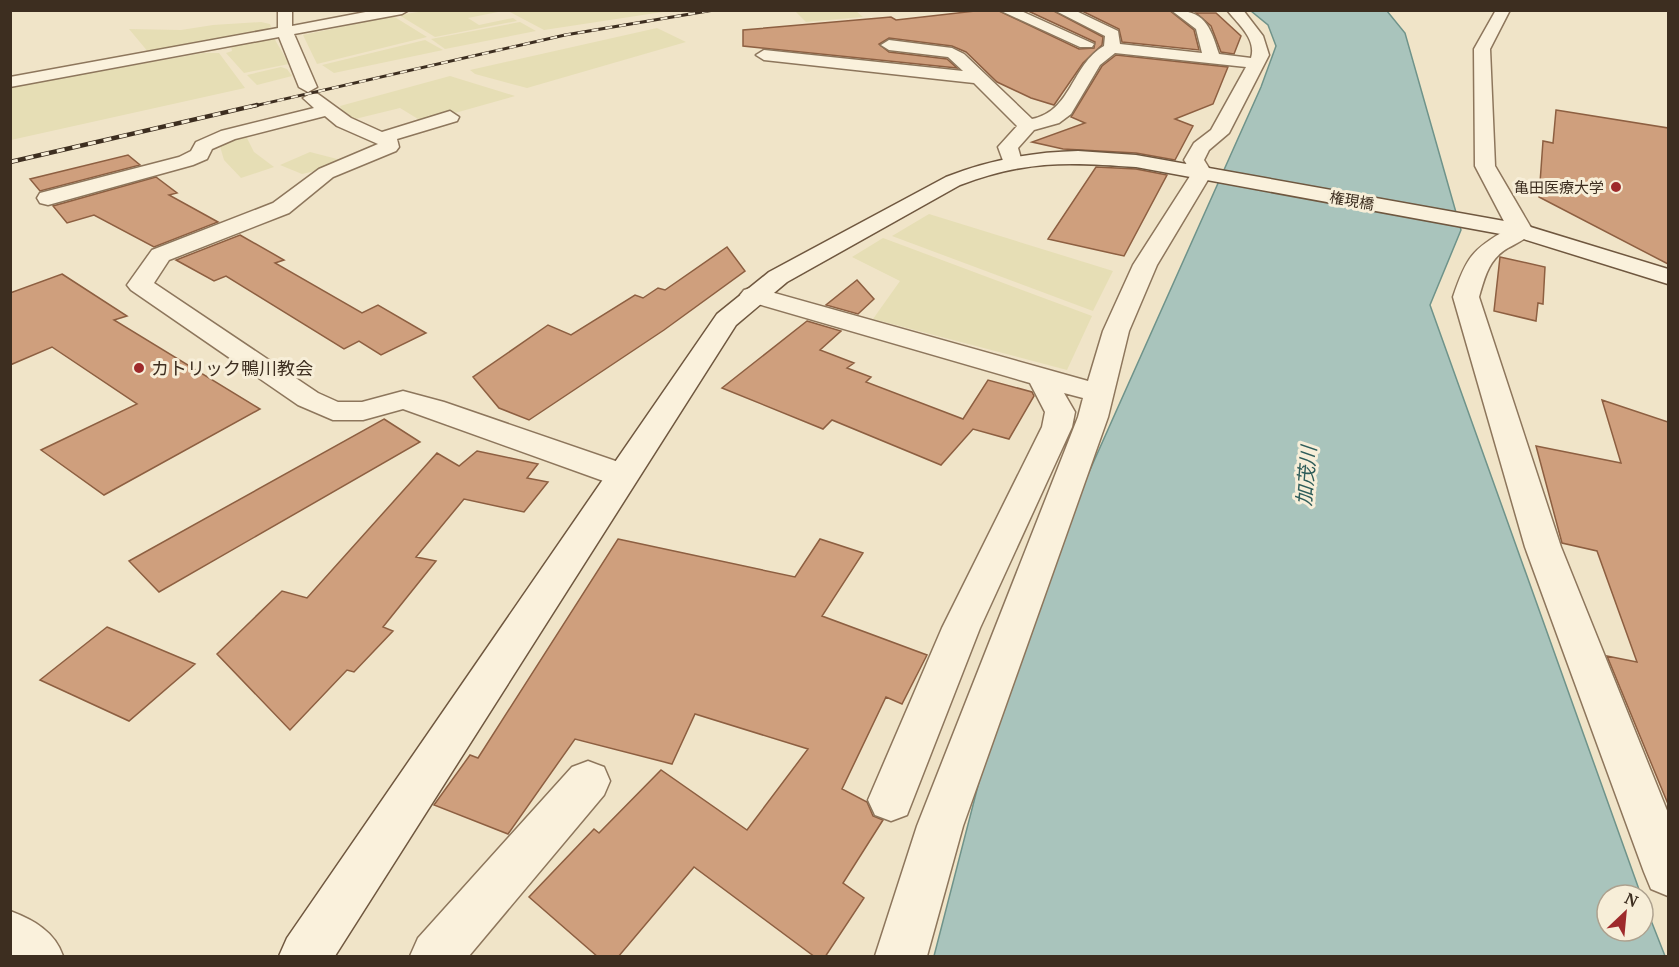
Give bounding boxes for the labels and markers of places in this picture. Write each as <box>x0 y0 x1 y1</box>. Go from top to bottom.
place label: 亀田医療大学 <box>1514 177 1604 197</box>
marker: 亀田医療大学 <box>1609 180 1623 194</box>
place label: カトリック鴨川教会 <box>151 356 313 380</box>
marker: カトリック鴨川教会 <box>132 361 146 375</box>

